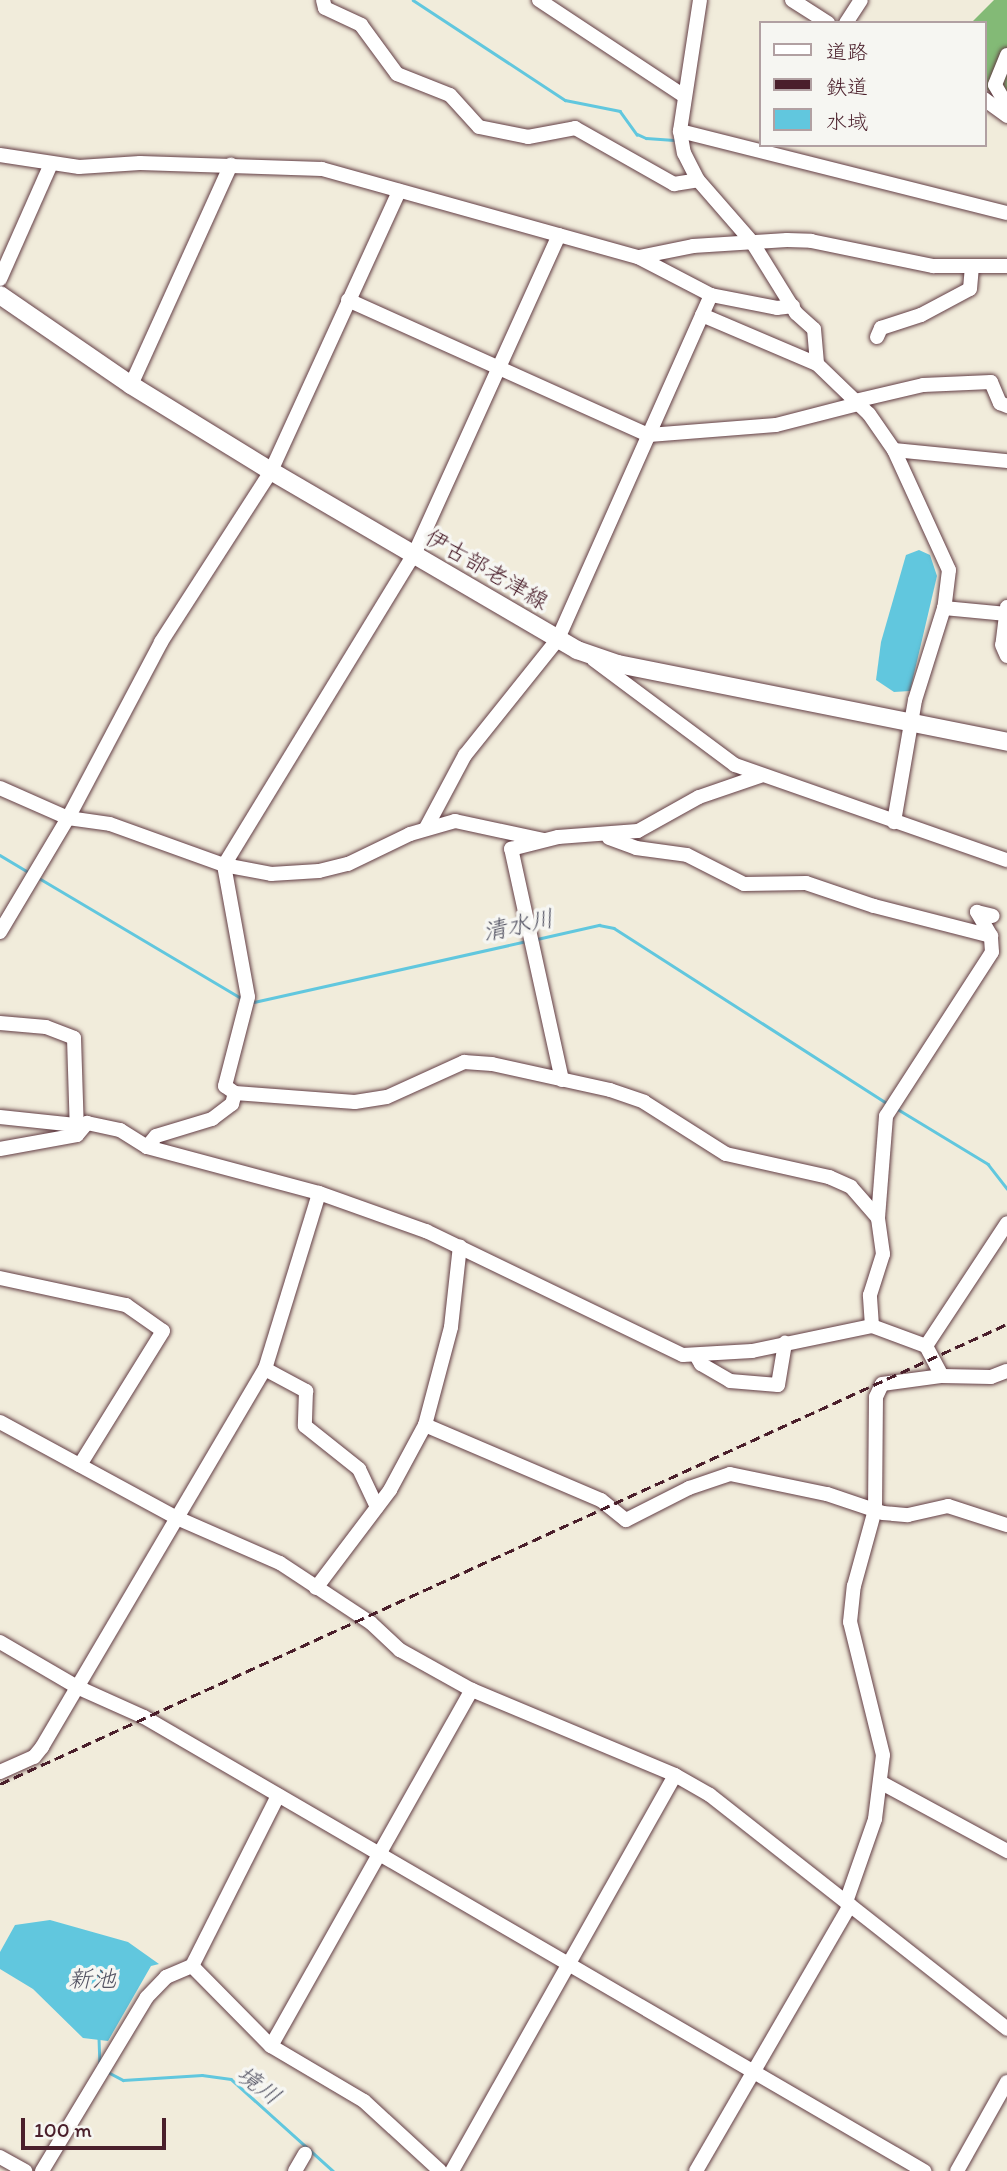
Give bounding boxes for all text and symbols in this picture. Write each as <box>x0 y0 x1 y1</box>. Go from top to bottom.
legend <box>758 21 986 147</box>
text: 道路 <box>826 39 868 64</box>
text: 鉄道 <box>826 74 868 99</box>
text: 水域 <box>826 109 868 134</box>
street label: 伊古部老津線 <box>420 523 554 615</box>
water label: 清水川 <box>480 903 556 947</box>
water label: 新池 <box>68 1965 116 1993</box>
water label: 境川 <box>231 2059 287 2111</box>
scale bar <box>24 2104 170 2148</box>
text: 100 m <box>34 2117 92 2142</box>

